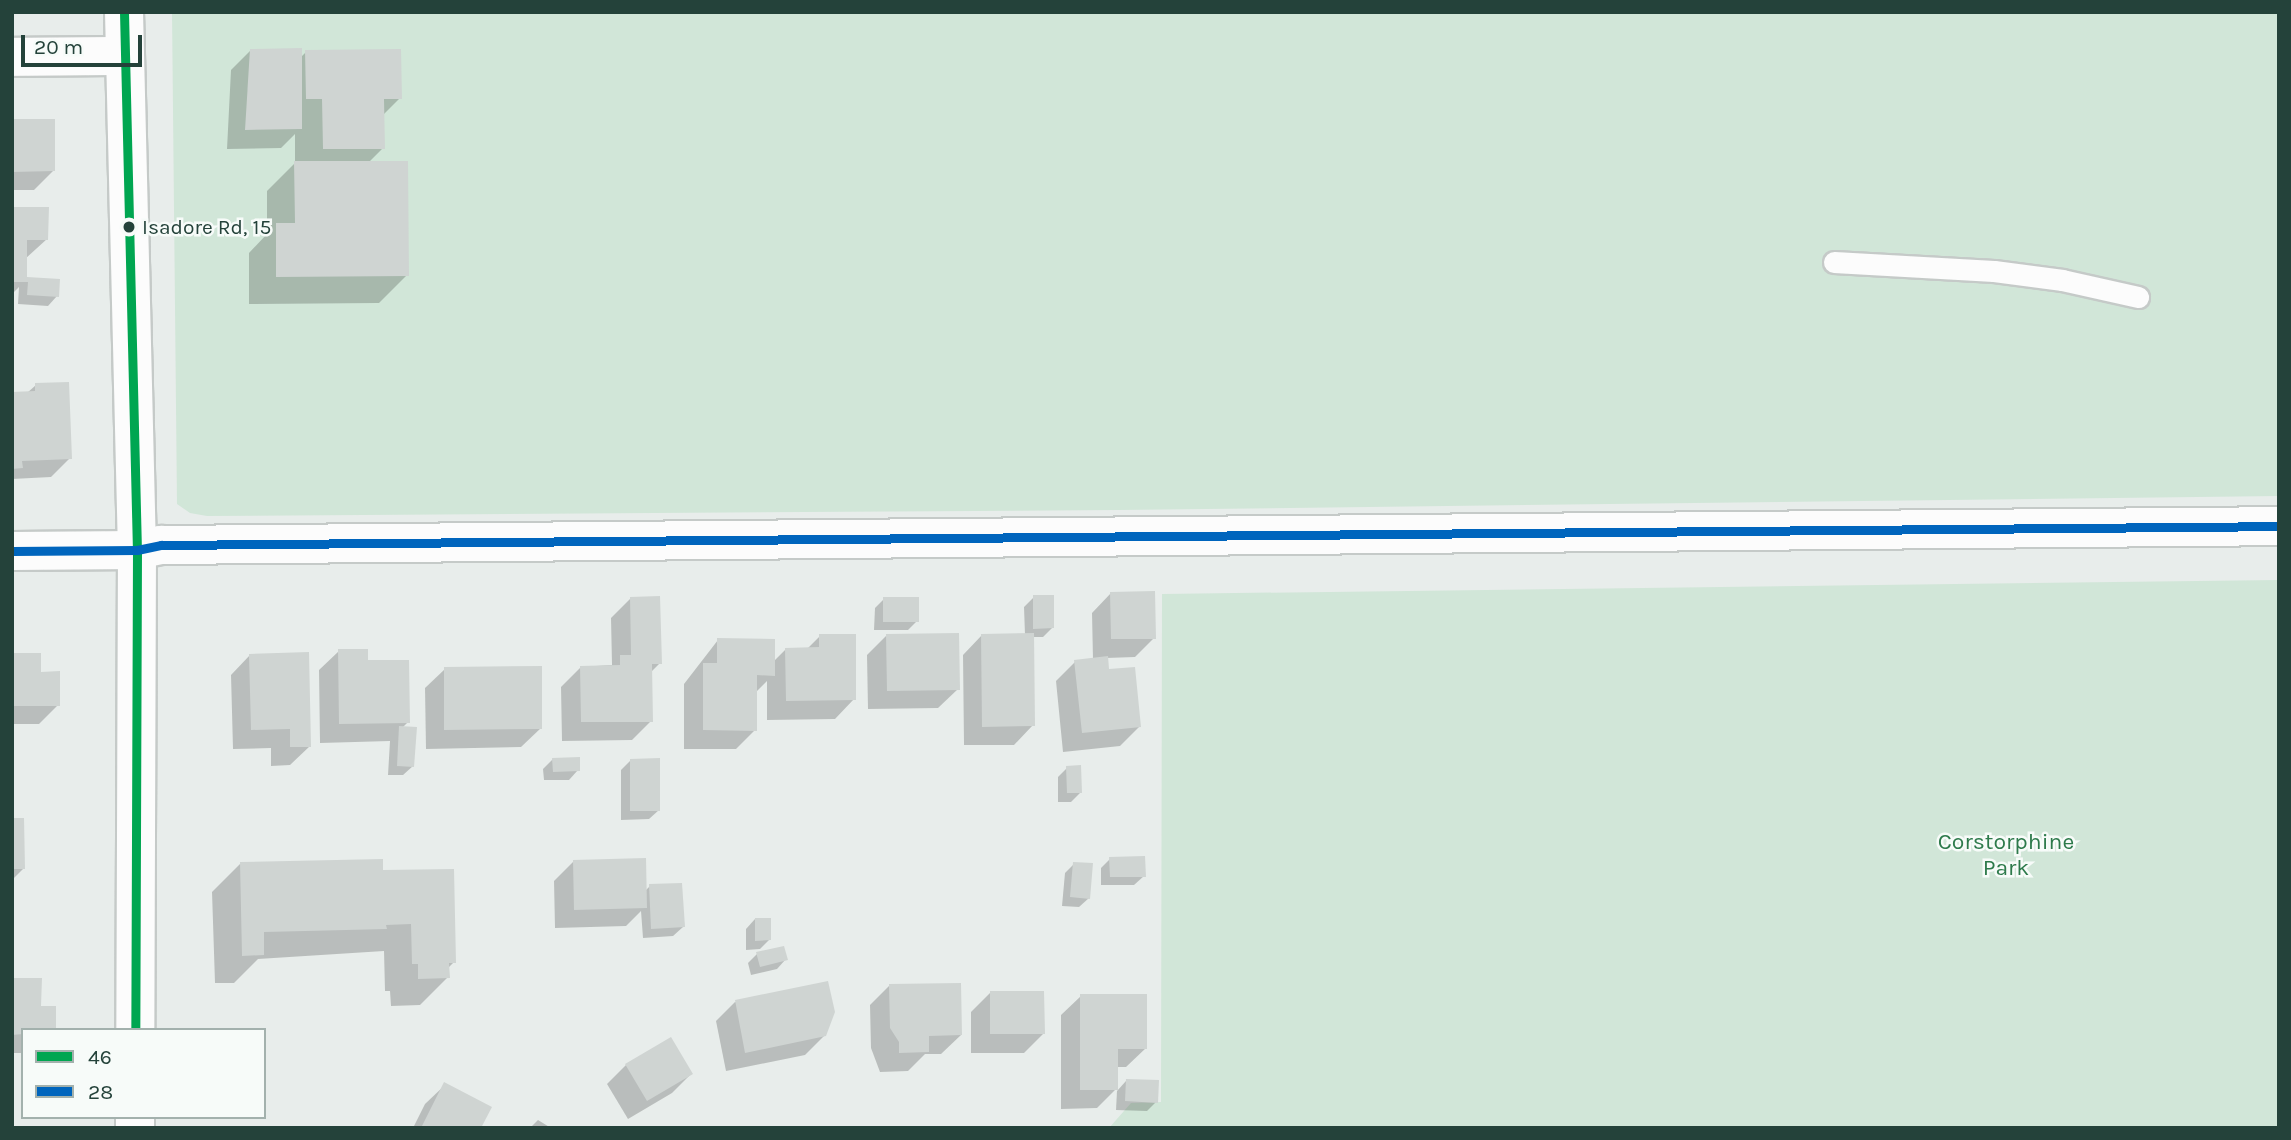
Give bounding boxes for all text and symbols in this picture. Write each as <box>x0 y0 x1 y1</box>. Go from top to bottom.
scale bar <box>24 21 145 65</box>
text: 20 m <box>34 35 83 59</box>
place label: Isadore Rd, 15 <box>142 214 271 240</box>
marker: Isadore Rd, 15 <box>122 220 136 234</box>
park label: Corstorphine Park <box>1938 828 2074 882</box>
legend <box>21 1028 266 1119</box>
text: 46 <box>88 1045 112 1069</box>
text: 28 <box>88 1080 113 1104</box>

